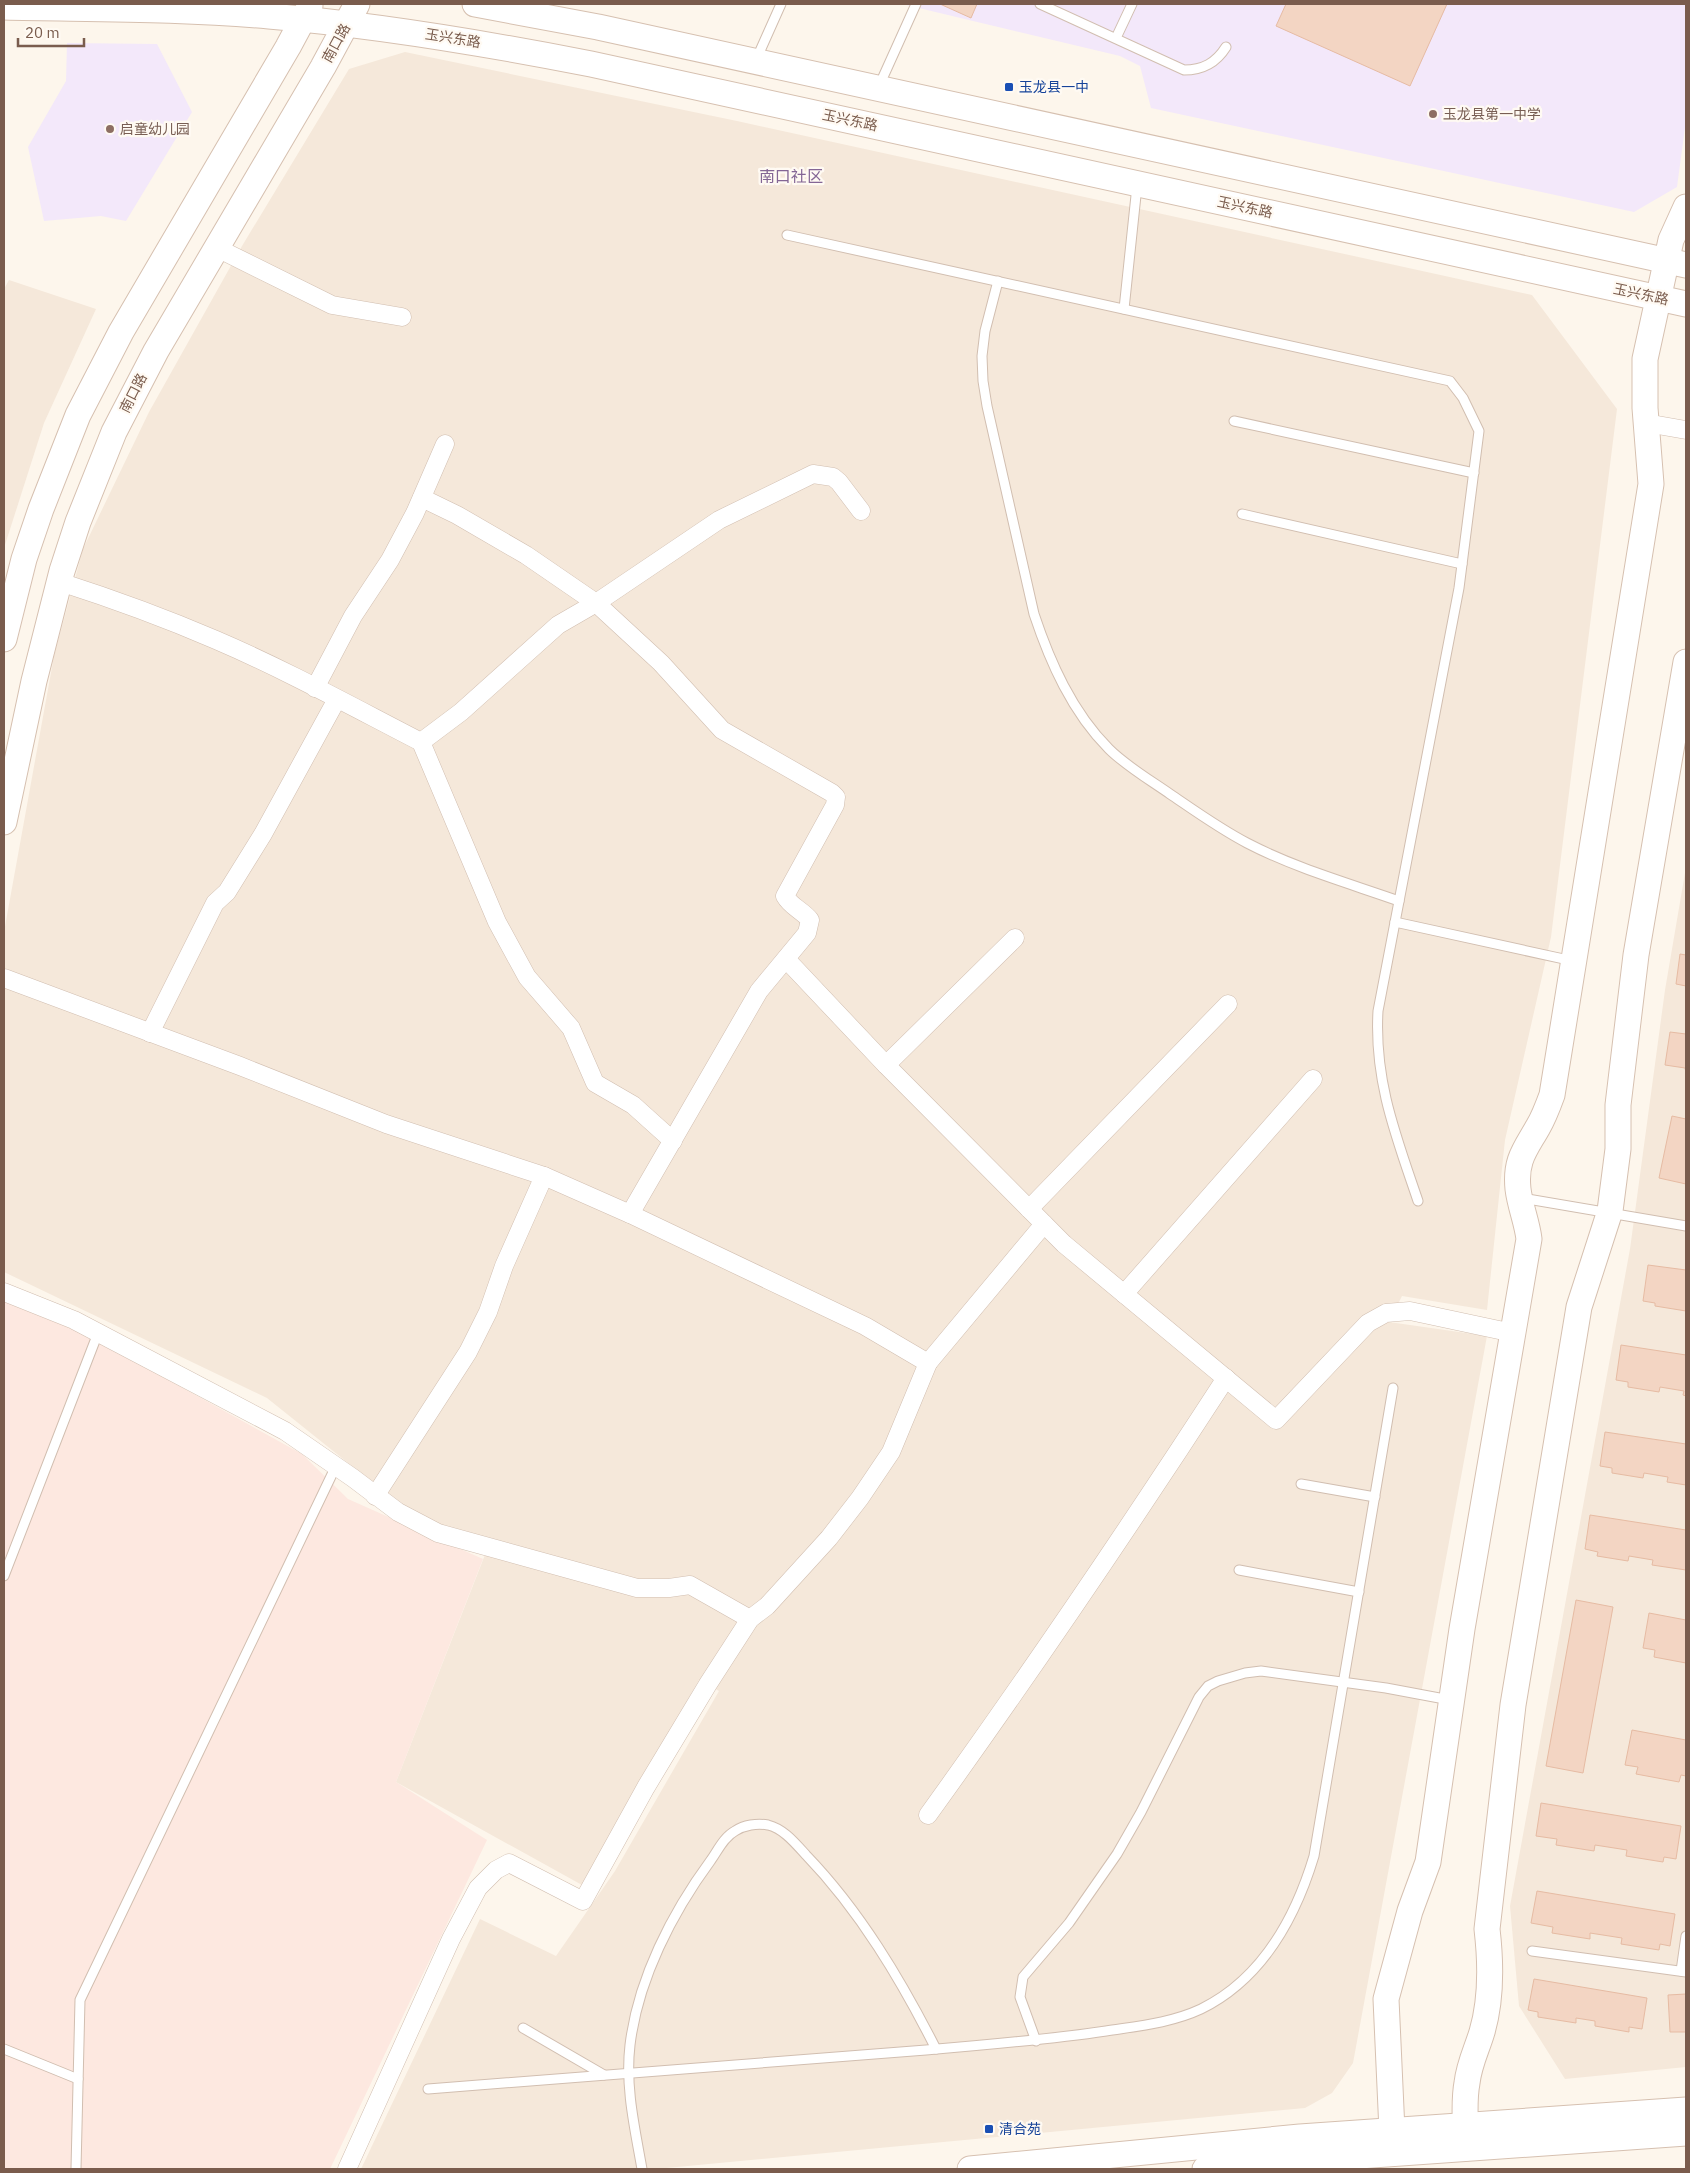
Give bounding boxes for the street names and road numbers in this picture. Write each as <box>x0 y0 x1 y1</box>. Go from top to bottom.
street label: 南口路 <box>318 20 354 66</box>
street label: 玉兴东路 <box>424 25 482 51</box>
street label: 玉兴东路 <box>821 105 879 135</box>
street label: 玉兴东路 <box>1216 192 1274 222</box>
street label: 玉兴东路 <box>1612 279 1670 309</box>
street label: 南口路 <box>115 370 151 416</box>

